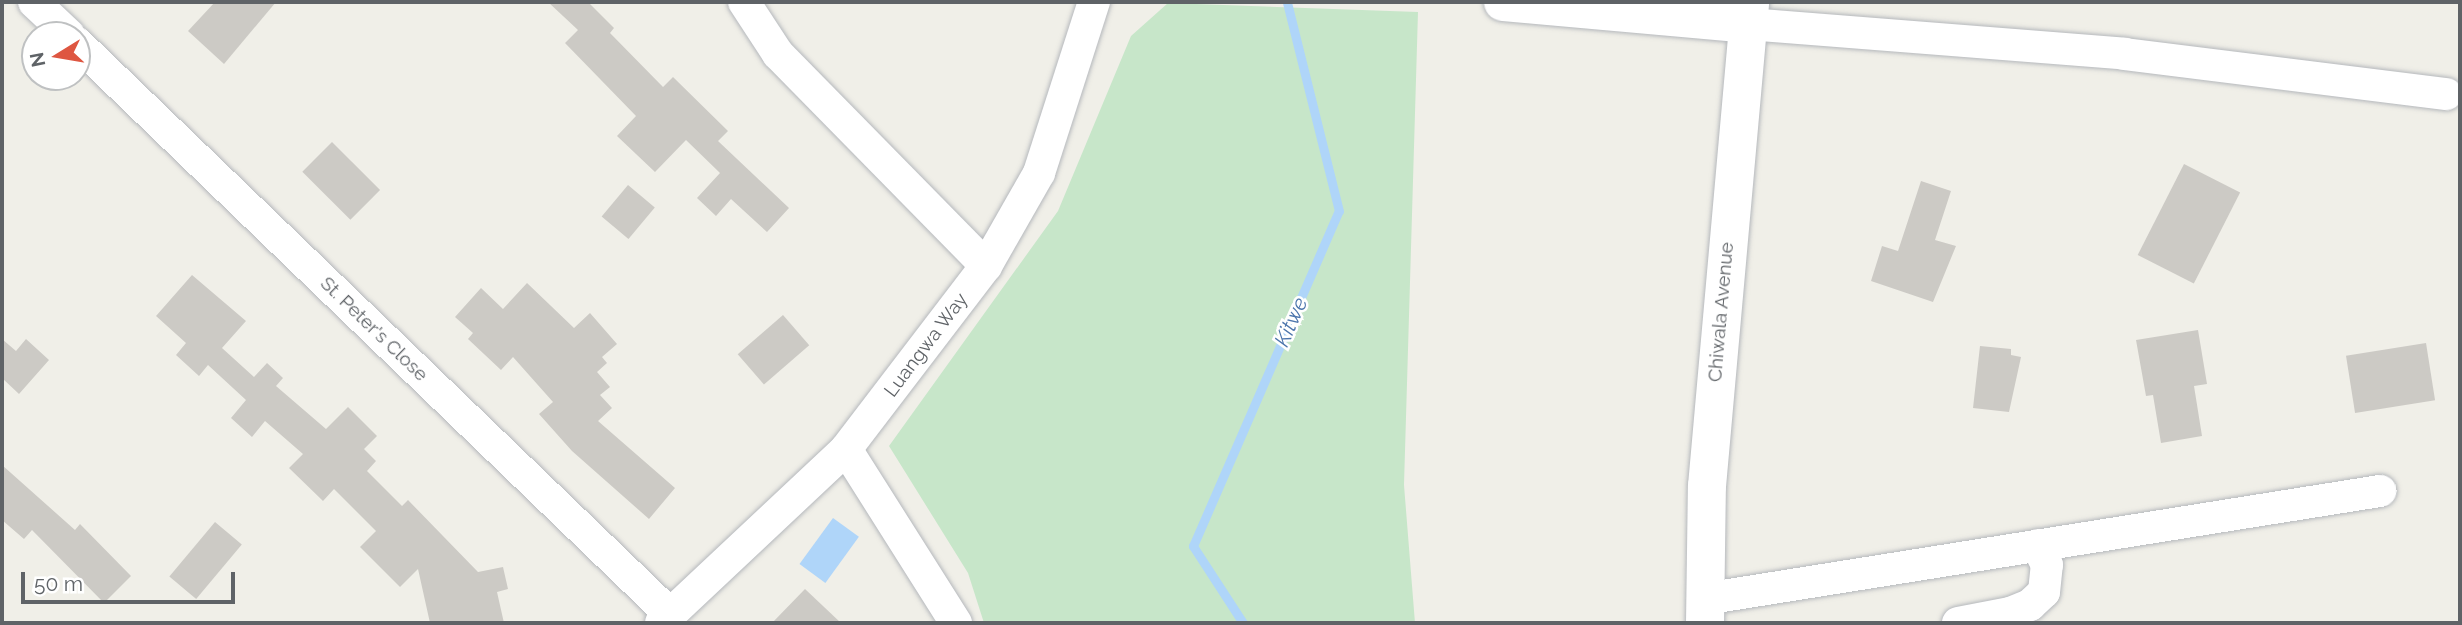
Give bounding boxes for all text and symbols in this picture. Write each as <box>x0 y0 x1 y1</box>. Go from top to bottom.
north arrow <box>21 21 91 91</box>
text: N <box>25 50 50 69</box>
street label: Chiwala Avenue <box>1704 241 1738 383</box>
street label: St. Peter's Close <box>316 272 432 386</box>
street label: Luangwa Way <box>879 288 973 402</box>
water label: Kitwe <box>1269 294 1313 350</box>
scale bar <box>24 558 238 602</box>
text: 50 m <box>34 571 83 596</box>

